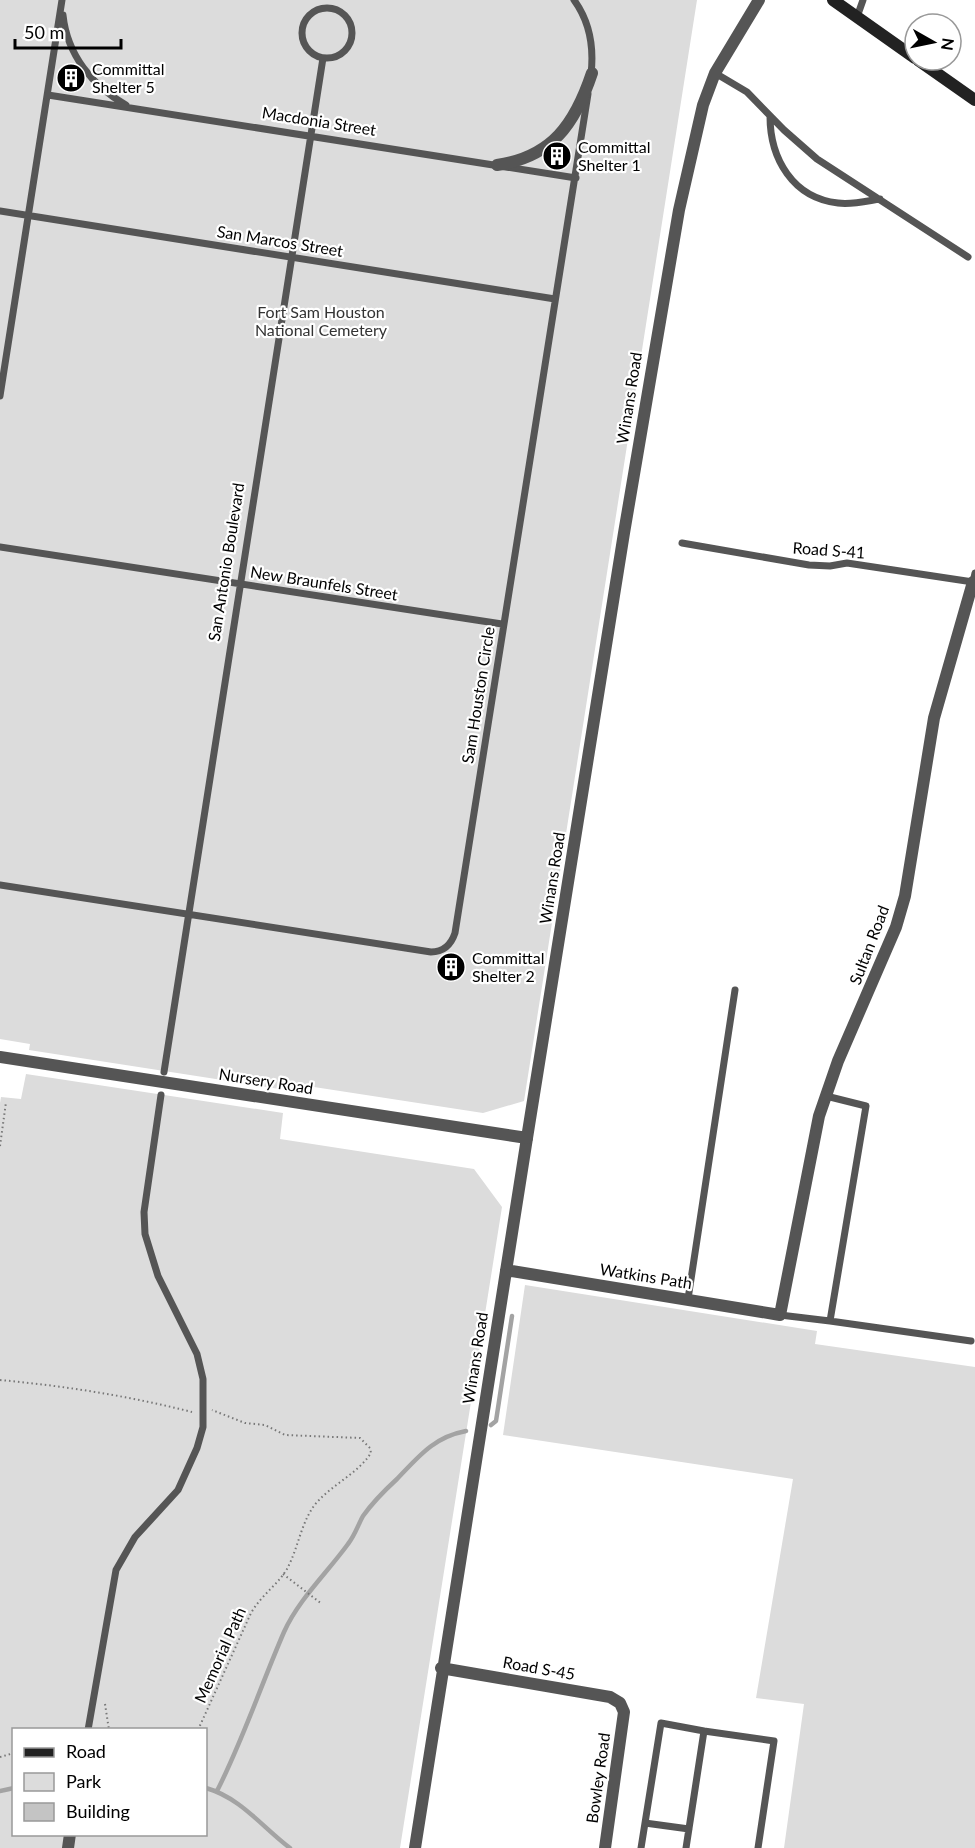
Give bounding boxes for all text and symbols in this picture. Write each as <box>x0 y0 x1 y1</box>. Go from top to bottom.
scale bar <box>15 12 122 50</box>
north arrow <box>903 12 963 72</box>
text: 50 m <box>24 21 64 43</box>
text: N <box>938 37 959 52</box>
place label: Committal Shelter 5 <box>92 59 164 96</box>
building icon: Committal Shelter 5 <box>55 62 87 94</box>
street label: Macdonia Street <box>261 102 378 139</box>
place label: Committal Shelter 1 <box>578 137 650 174</box>
building icon: Committal Shelter 1 <box>541 140 573 172</box>
street label: San Marcos Street <box>216 221 345 260</box>
park label: Fort Sam Houston National Cemetery <box>255 302 388 339</box>
street label: Winans Road <box>612 351 645 445</box>
street label: San Antonio Boulevard <box>204 481 247 642</box>
street label: Road S-41 <box>792 537 866 562</box>
street label: New Braunfels Street <box>249 561 399 604</box>
street label: Sam Houston Circle <box>457 625 498 765</box>
street label: Winans Road <box>535 831 568 925</box>
street label: Sultan Road <box>845 902 892 987</box>
place label: Committal Shelter 2 <box>472 948 544 985</box>
building icon: Committal Shelter 2 <box>435 951 467 983</box>
street label: Nursery Road <box>217 1064 315 1097</box>
street label: Watkins Path <box>599 1259 694 1292</box>
street label: Winans Road <box>458 1311 491 1405</box>
street label: Memorial Path <box>190 1604 249 1706</box>
street label: Road S-45 <box>502 1652 577 1683</box>
legend <box>12 1728 207 1836</box>
street label: Bowley Road <box>582 1731 613 1824</box>
text: Road <box>66 1740 106 1762</box>
text: Park <box>66 1770 102 1792</box>
text: Building <box>66 1800 130 1822</box>

